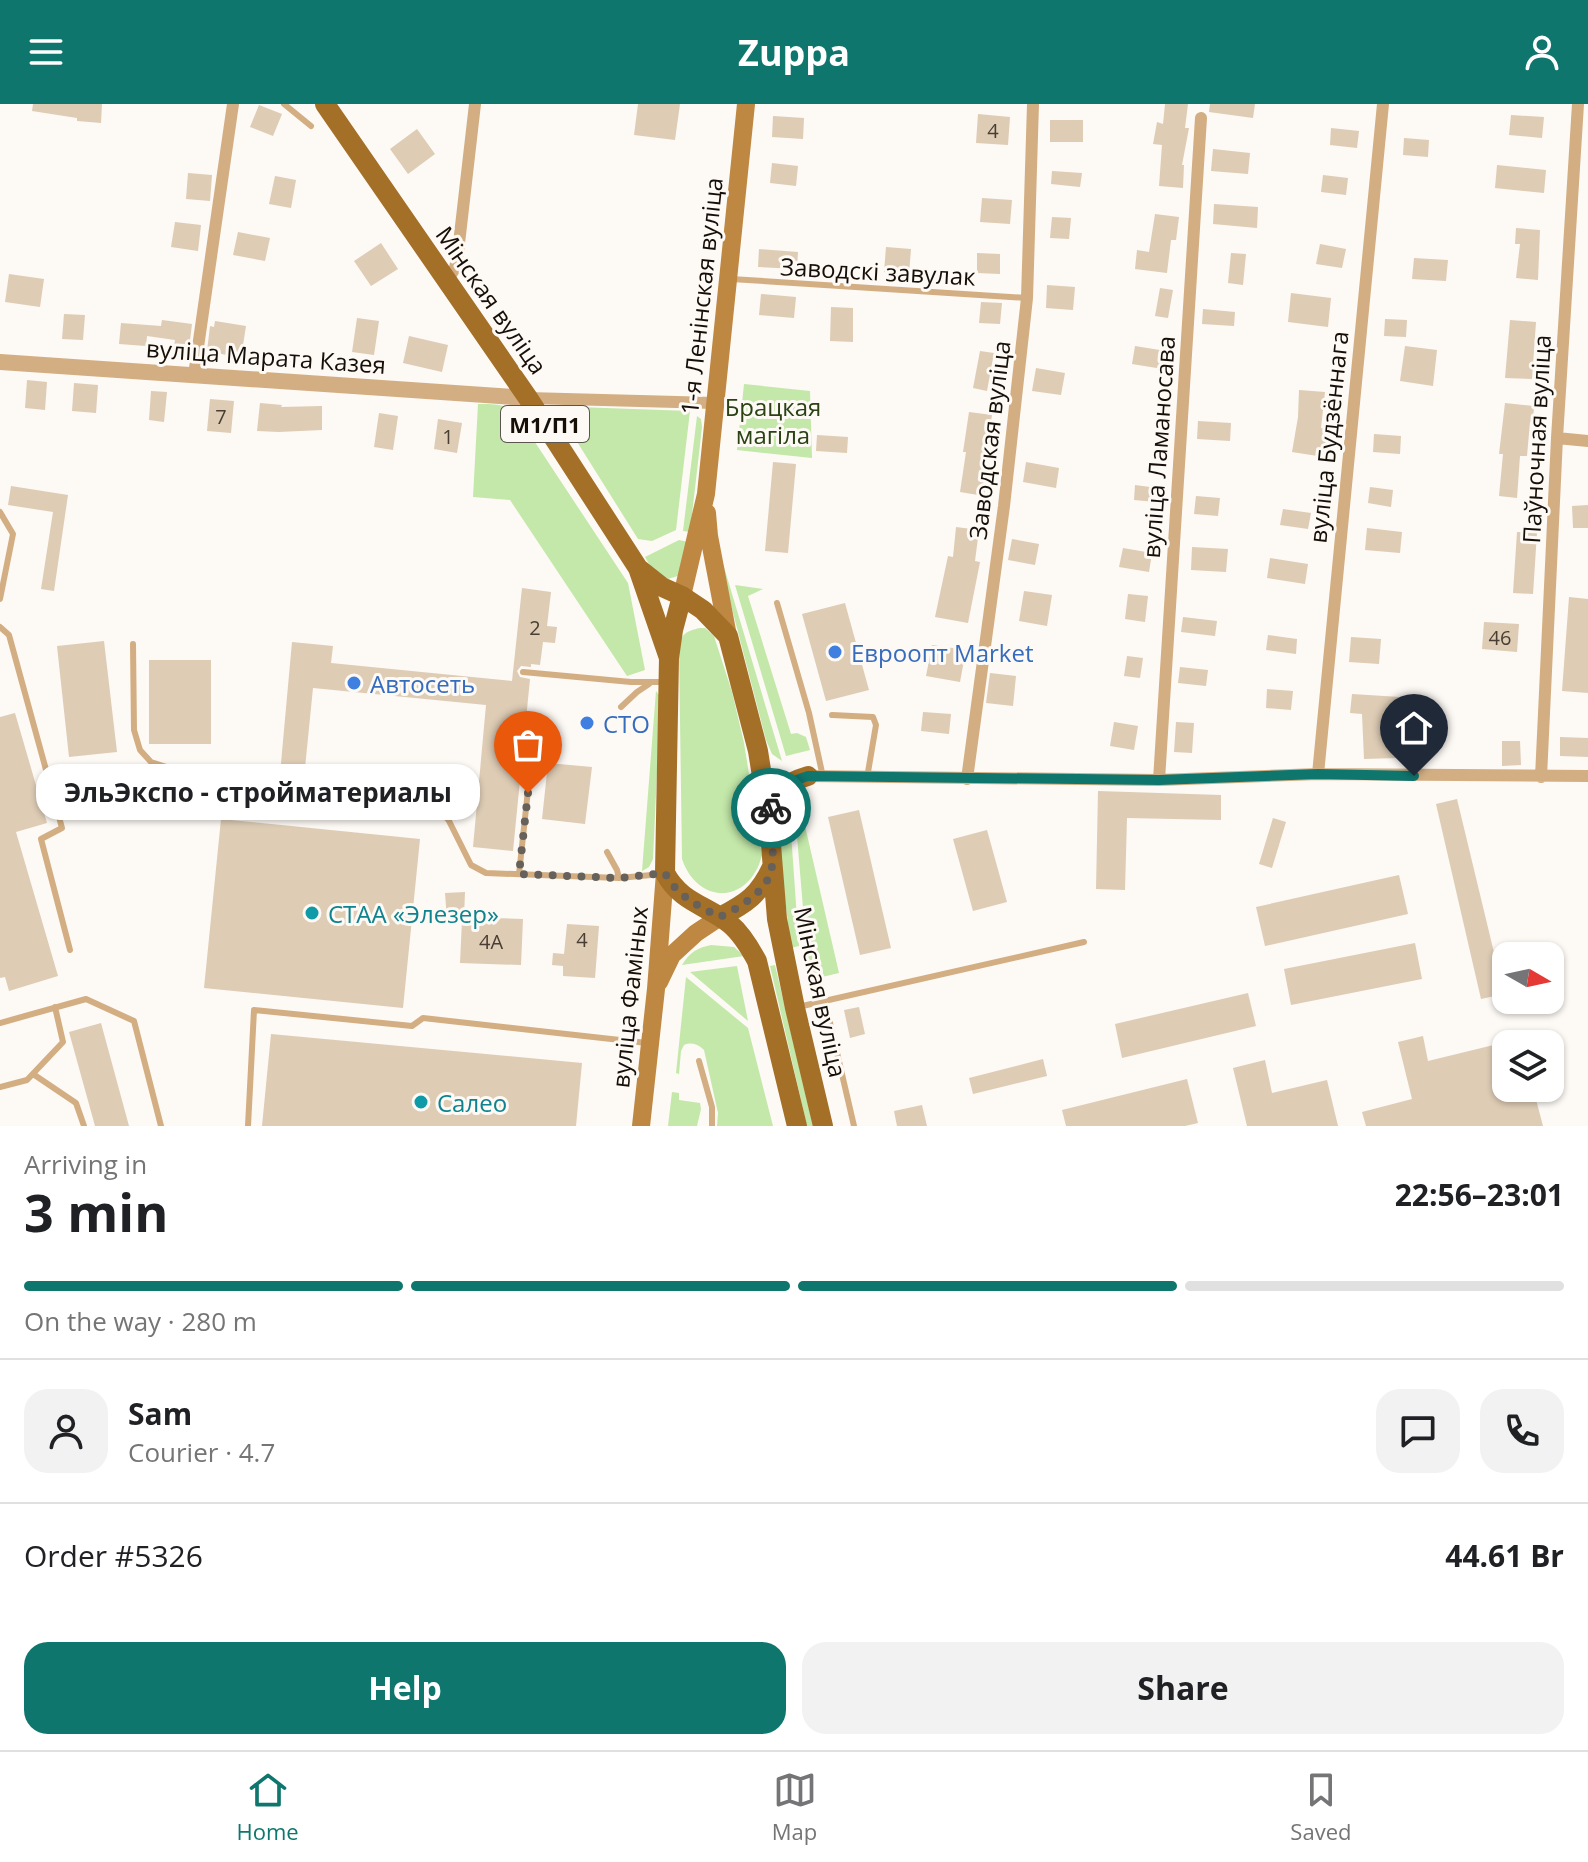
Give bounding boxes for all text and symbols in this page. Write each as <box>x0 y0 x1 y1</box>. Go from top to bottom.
text: Zuppa <box>738 28 850 77</box>
icon: menu <box>24 30 68 74</box>
icon: person <box>1520 30 1564 74</box>
house number: 4 <box>987 117 999 144</box>
street label: 1-я Ленінская вуліца <box>672 176 730 416</box>
street label: Мінская вуліца <box>429 219 555 381</box>
street label: Заводскі завулак <box>779 249 977 293</box>
street label: вуліца Будзённага <box>1300 329 1356 545</box>
street label: вуліца Марата Казея <box>145 331 387 381</box>
street label: Паўночная вуліца <box>1514 334 1558 544</box>
street label: вуліца Ламаносава <box>1134 335 1182 559</box>
street label: Заводская вуліца <box>960 339 1018 541</box>
park label: Брацкая магіла <box>725 390 821 451</box>
house number: 7 <box>215 403 227 430</box>
road number: М1/П1 <box>501 406 589 442</box>
house number: 1 <box>442 423 454 450</box>
house number: 2 <box>529 614 541 641</box>
house number: 46 <box>1489 624 1511 651</box>
place label: Евроопт Market <box>851 636 1033 669</box>
marker: Евроопт Market <box>826 643 844 661</box>
place label: Автосеть <box>370 667 475 700</box>
marker: Автосеть <box>345 674 363 692</box>
pin <box>1380 694 1448 776</box>
icon: home <box>1392 706 1436 750</box>
place label: СТО <box>603 707 650 740</box>
pin <box>494 711 562 793</box>
marker: СТО <box>578 714 596 732</box>
icon: bag <box>506 723 550 767</box>
callout: ЭльЭкспо - стройматериалы <box>36 765 480 821</box>
courier <box>731 768 811 848</box>
text: ЭльЭкспо - стройматериалы <box>64 774 452 810</box>
icon: bike <box>749 786 793 830</box>
place label: СТАА «Элезер» <box>328 897 499 930</box>
marker: СТАА «Элезер» <box>303 904 321 922</box>
street label: вуліца Фаміных <box>603 904 655 1089</box>
street label: Мінская вуліца <box>787 904 855 1080</box>
house number: 4 <box>576 926 588 953</box>
house number: 4А <box>479 928 503 955</box>
north arrow <box>1492 942 1564 1014</box>
map controls <box>1492 942 1564 1102</box>
button: layers <box>1492 1030 1564 1102</box>
place label: Салео <box>437 1086 507 1119</box>
marker: Салео <box>412 1093 430 1111</box>
text: Arriving in <box>24 1146 147 1182</box>
text: 22:56–23:01 <box>1395 1174 1564 1215</box>
text: 3 min <box>24 1176 168 1247</box>
text: On the way · 280 m <box>24 1303 257 1339</box>
button: person <box>24 1389 108 1473</box>
button: chat <box>1376 1389 1460 1473</box>
button: phone <box>1480 1389 1564 1473</box>
text: Sam <box>128 1393 192 1434</box>
text: Courier · 4.7 <box>128 1434 275 1470</box>
text: Order #5326 <box>24 1535 203 1576</box>
text: 44.61 Br <box>1445 1535 1564 1576</box>
button: Help <box>24 1642 786 1734</box>
button: Share <box>802 1642 1564 1734</box>
tab: Home <box>237 1768 299 1846</box>
tab: Map <box>772 1768 817 1846</box>
tab: Saved <box>1290 1768 1351 1846</box>

